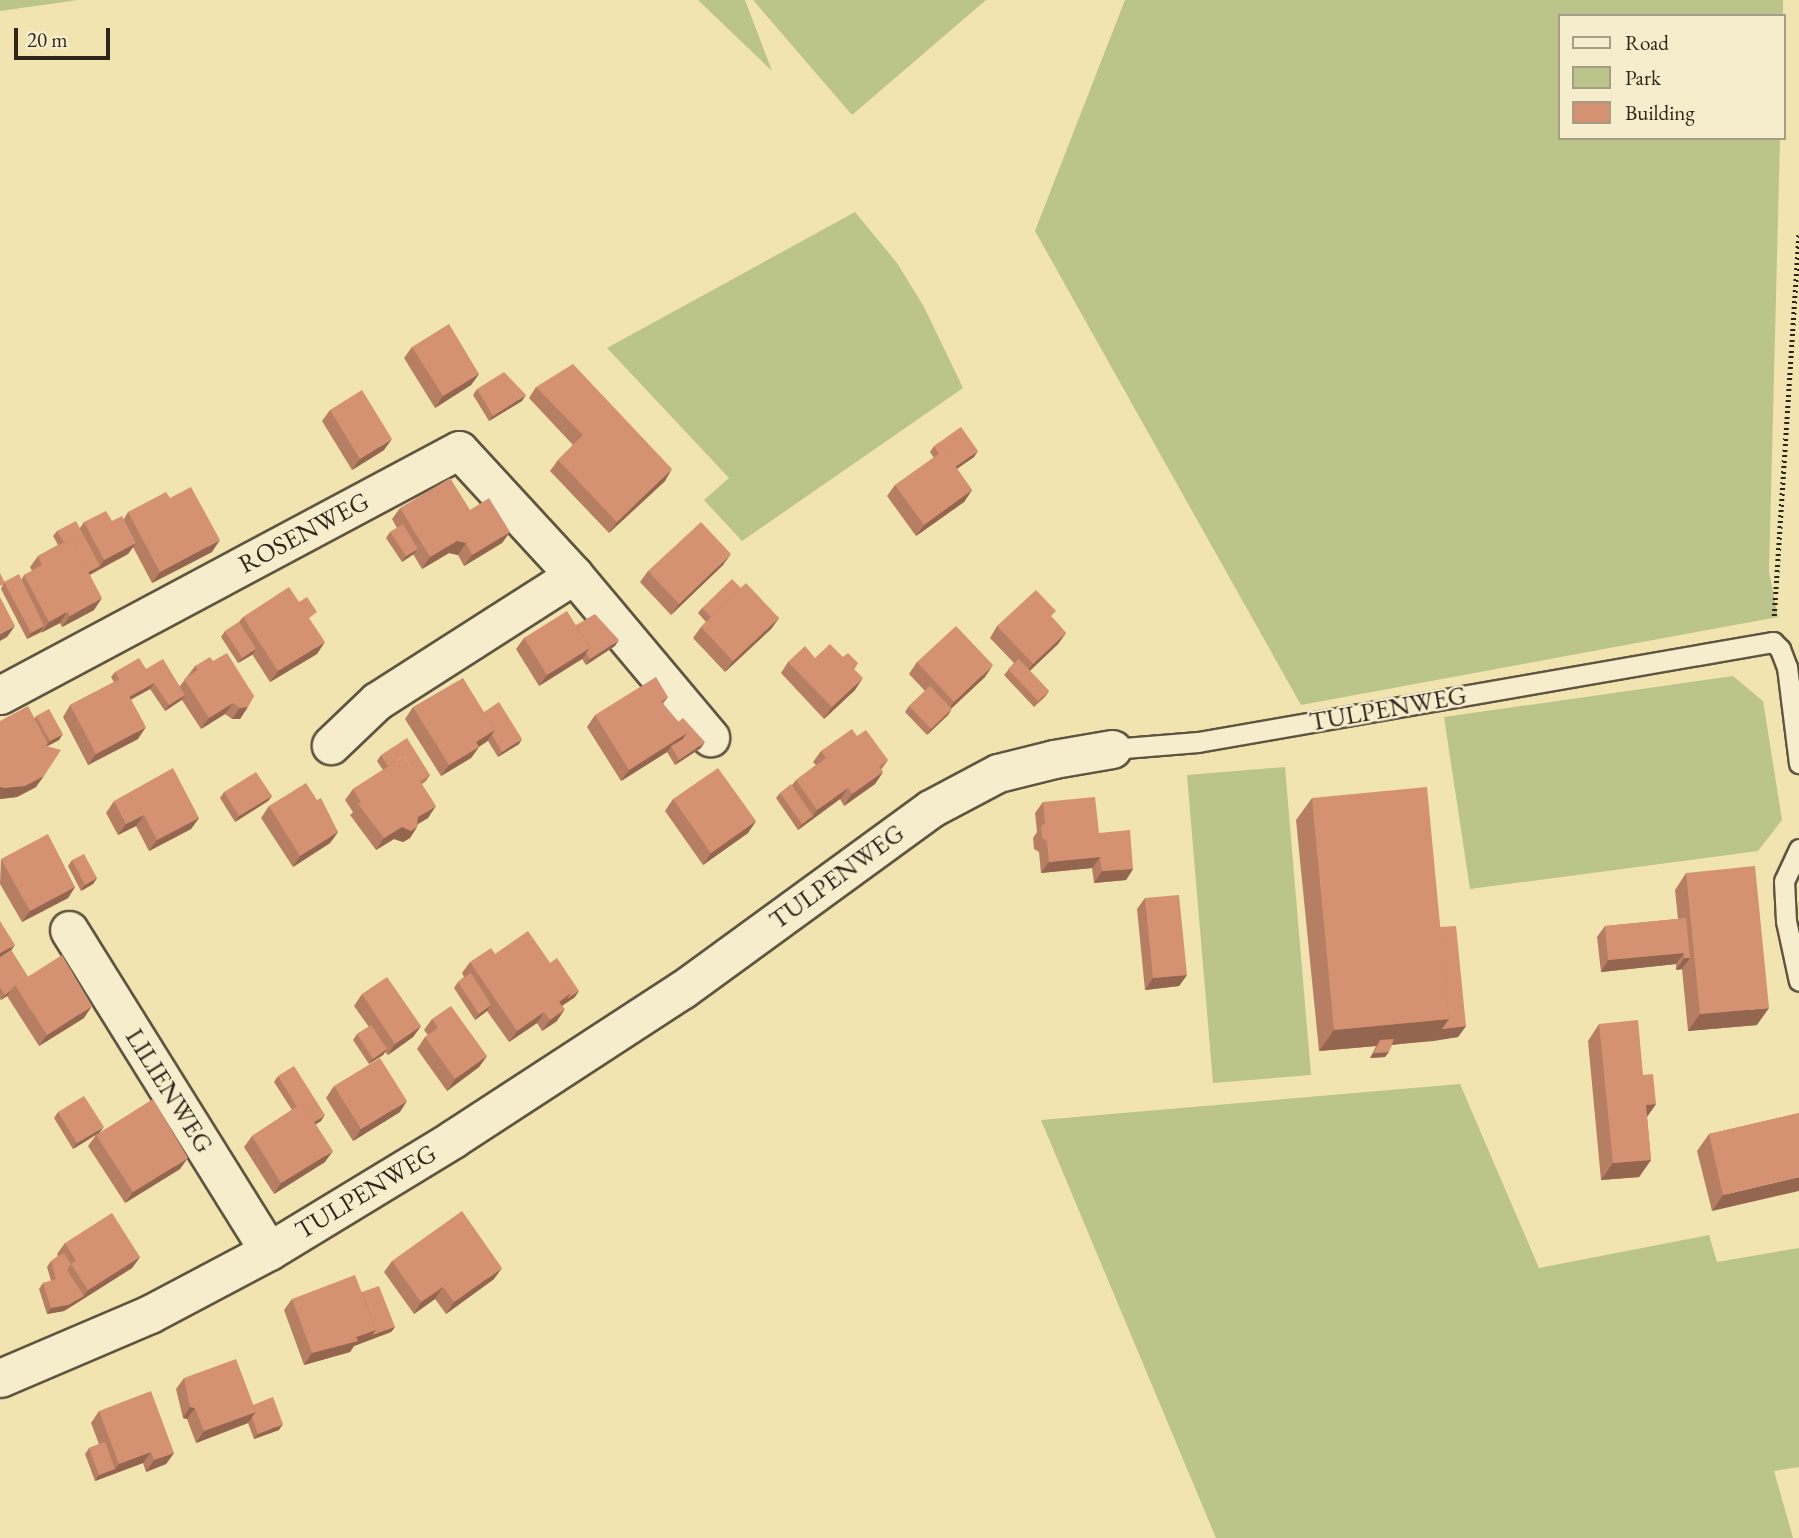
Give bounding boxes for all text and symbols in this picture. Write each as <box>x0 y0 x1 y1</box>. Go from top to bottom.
scale bar <box>18 14 114 58</box>
legend <box>1558 14 1785 140</box>
text: 20 m <box>27 26 68 53</box>
text: Road <box>1625 29 1669 56</box>
text: Park <box>1625 64 1661 91</box>
text: Building <box>1625 99 1695 126</box>
street label: ROSENWEG <box>233 486 375 580</box>
street label: TULPENWEG <box>1307 680 1469 738</box>
street label: TULPENWEG <box>764 818 910 936</box>
street label: LILIENWEG <box>118 1023 220 1159</box>
street label: TULPENWEG <box>290 1138 442 1246</box>

